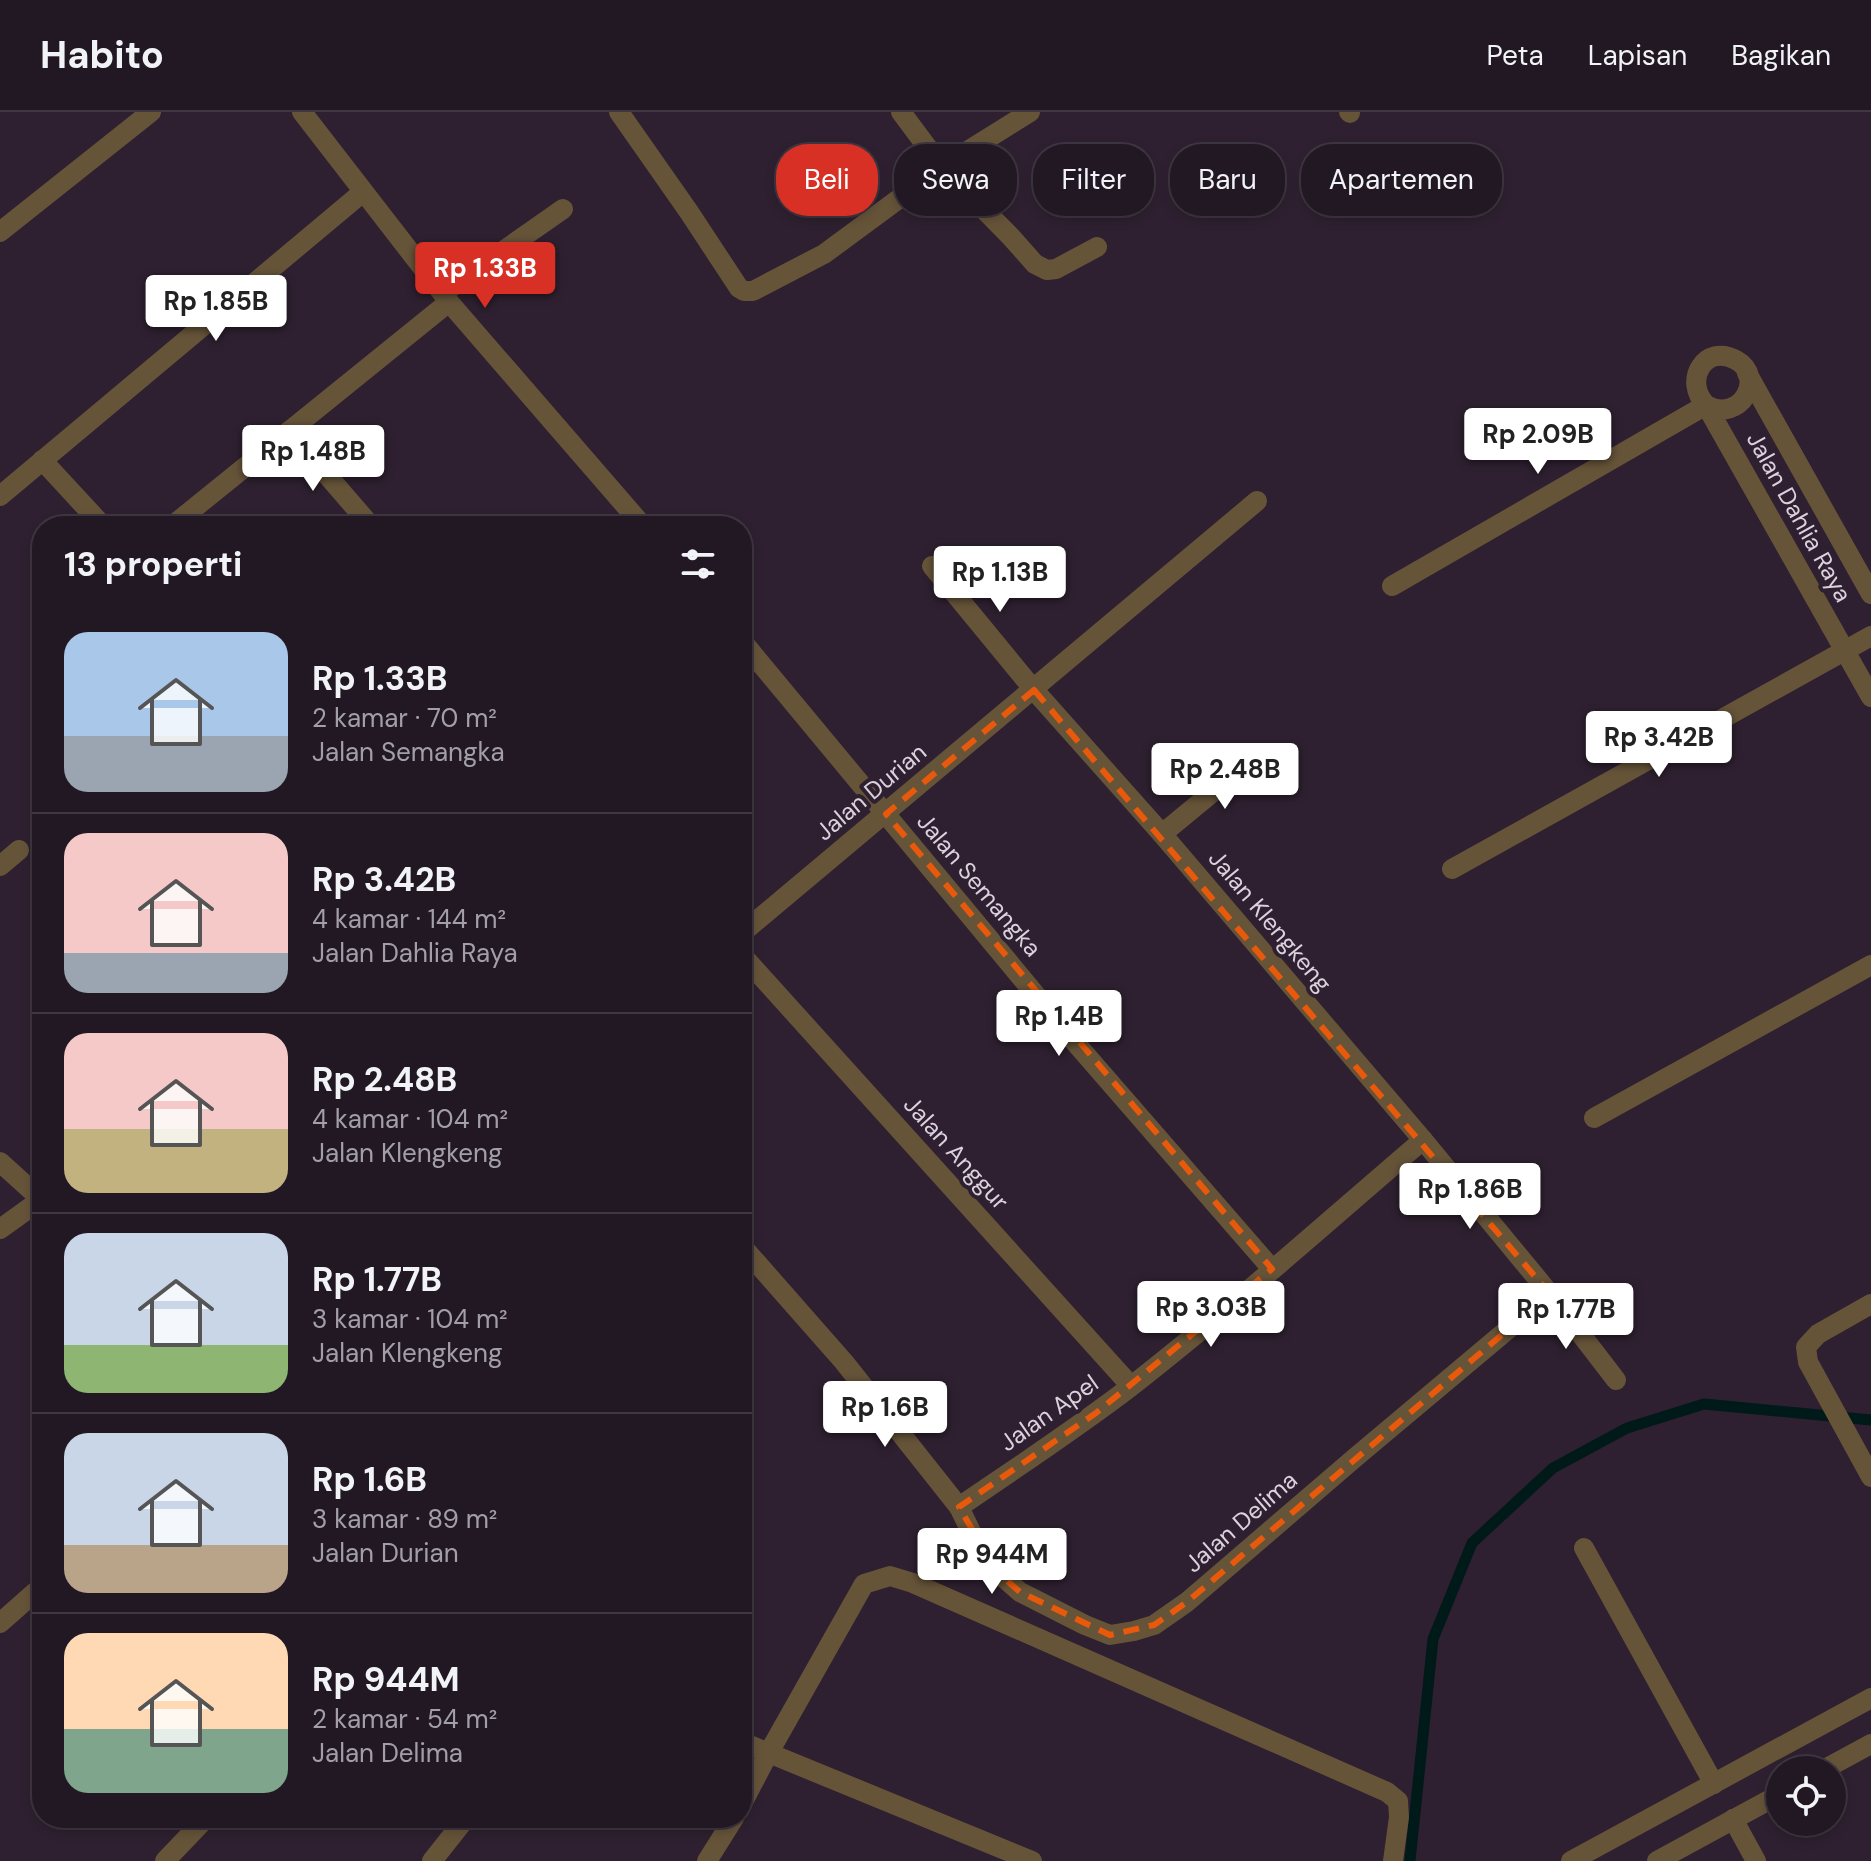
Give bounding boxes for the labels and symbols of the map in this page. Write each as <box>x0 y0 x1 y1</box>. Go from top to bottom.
pin: Rp 1.33B <box>402 242 568 310</box>
pin: Rp 1.85B <box>133 275 299 343</box>
pin: Rp 2.09B <box>1455 408 1621 476</box>
pin: Rp 1.48B <box>230 425 396 493</box>
street label: Jalan Dahlia Raya <box>1740 426 1859 607</box>
pin: Rp 1.13B <box>917 546 1083 614</box>
pin: Rp 3.42B <box>1576 711 1742 779</box>
street label: Jalan Durian <box>809 736 932 847</box>
pin: Rp 2.48B <box>1142 743 1308 811</box>
street label: Jalan Semangka <box>910 807 1048 963</box>
street label: Jalan Klengkeng <box>1202 843 1339 998</box>
pin: Rp 1.4B <box>985 990 1133 1058</box>
street label: Jalan Anggur <box>897 1089 1016 1216</box>
pin: Rp 1.86B <box>1387 1163 1553 1231</box>
pin: Rp 3.03B <box>1128 1281 1294 1349</box>
pin: Rp 1.77B <box>1483 1283 1649 1351</box>
street label: Jalan Apel <box>993 1367 1104 1458</box>
pin: Rp 1.6B <box>811 1381 959 1449</box>
street label: Jalan Delima <box>1178 1464 1303 1579</box>
pin: Rp 944M <box>918 1528 1066 1596</box>

